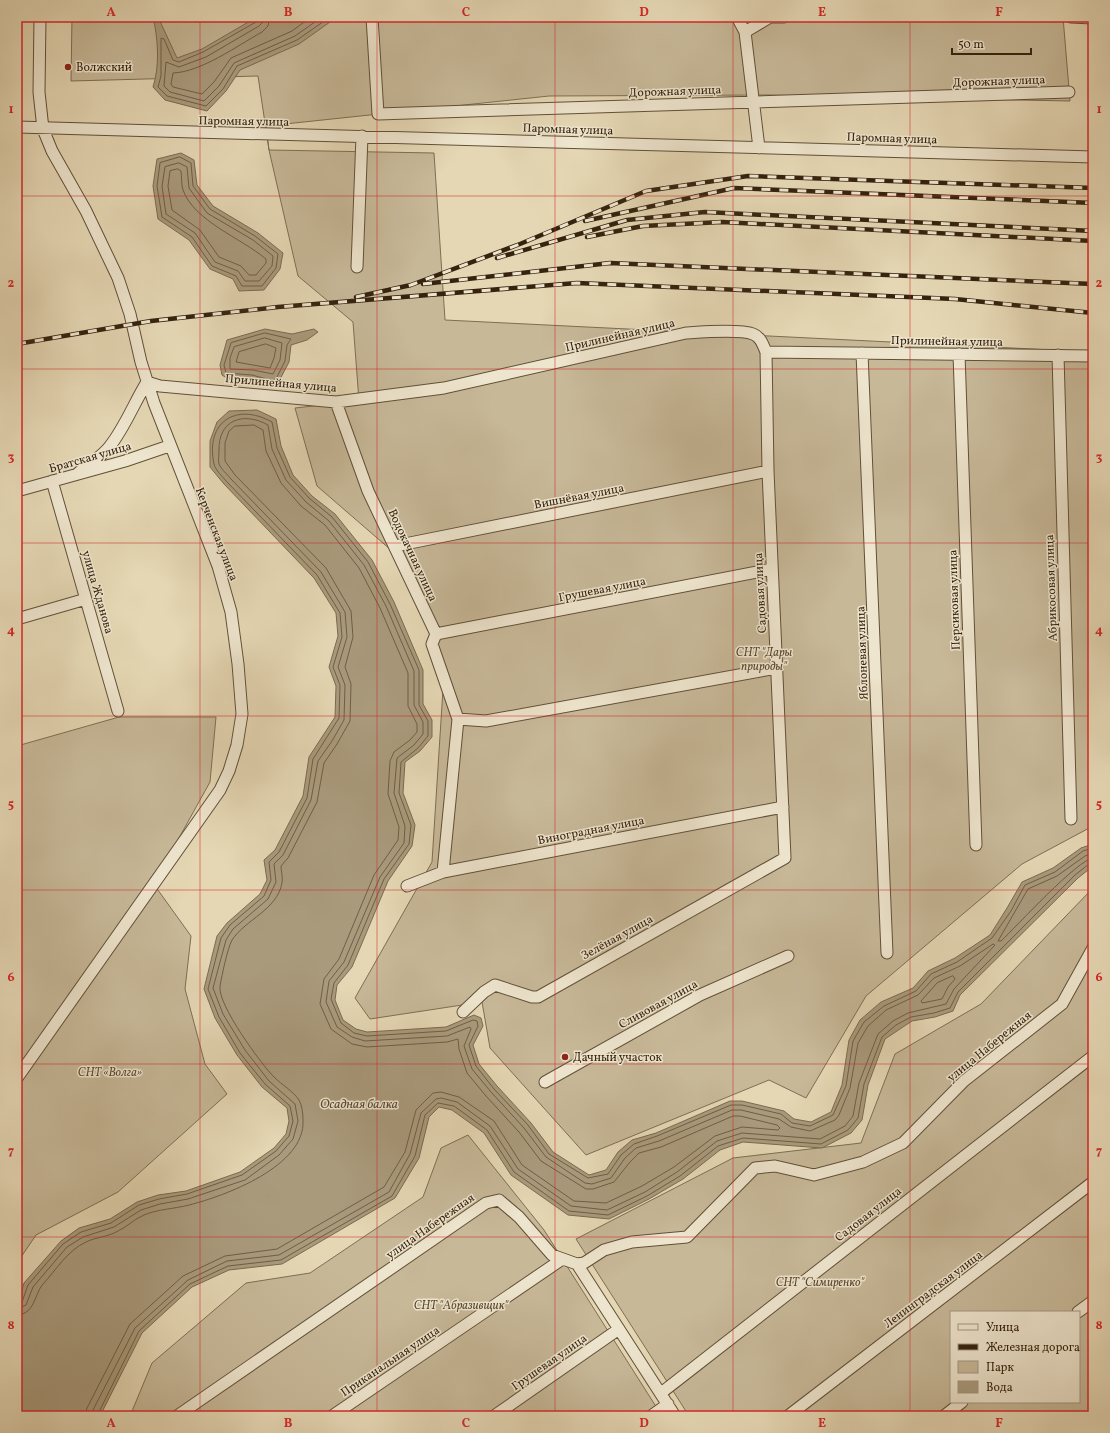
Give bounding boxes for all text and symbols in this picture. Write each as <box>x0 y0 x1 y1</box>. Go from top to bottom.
text: A <box>106 4 116 22</box>
text: B <box>284 4 293 22</box>
text: C <box>462 4 470 22</box>
text: D <box>639 4 649 22</box>
text: E <box>818 4 826 22</box>
text: F <box>995 4 1003 22</box>
scale bar <box>952 30 1031 56</box>
text: 50 m <box>958 37 984 53</box>
place label: Волжский <box>76 60 132 76</box>
marker: Волжский <box>63 62 73 72</box>
street label: Дорожная улица <box>952 72 1046 92</box>
street label: Дорожная улица <box>628 82 722 102</box>
text: 1 <box>8 101 14 119</box>
text: 1 <box>1096 101 1102 119</box>
street label: Паромная улица <box>198 113 290 131</box>
street label: Паромная улица <box>522 120 614 140</box>
street label: Паромная улица <box>846 129 938 149</box>
text: 2 <box>8 275 15 293</box>
text: 2 <box>1096 275 1103 293</box>
street label: Прилинейная улица <box>564 316 677 356</box>
street label: Прилинейная улица <box>891 333 1003 351</box>
street label: Прилинейная улица <box>224 371 338 397</box>
street label: Братская улица <box>47 439 133 477</box>
text: 3 <box>8 449 15 467</box>
text: 3 <box>1096 449 1103 467</box>
street label: Вишнёвая улица <box>533 480 626 514</box>
street label: Керченская улица <box>191 485 241 583</box>
street label: Водокачная улица <box>384 507 441 604</box>
street label: Абрикосовая улица <box>1042 534 1062 642</box>
street label: улица Жданова <box>77 549 117 636</box>
street label: Персиковая улица <box>945 549 965 650</box>
street label: Садовая улица <box>751 552 771 634</box>
street label: Грушевая улица <box>557 574 647 606</box>
street label: Яблоневая улица <box>853 606 873 700</box>
text: 4 <box>7 622 15 640</box>
text: 4 <box>1095 622 1103 640</box>
park label: СНТ "Дары природы" <box>736 645 793 675</box>
text: 5 <box>8 796 14 814</box>
text: 5 <box>1096 796 1102 814</box>
street label: Виноградная улица <box>536 813 646 849</box>
street label: Зелёная улица <box>579 912 656 964</box>
text: 6 <box>7 969 15 987</box>
text: 6 <box>1095 969 1103 987</box>
street label: Сливовая улица <box>616 977 701 1033</box>
street label: улица Набережная <box>944 1008 1035 1086</box>
place label: Дачный участок <box>573 1050 663 1066</box>
marker: Дачный участок <box>560 1052 570 1062</box>
park label: СНТ «Волга» <box>78 1065 142 1081</box>
water label: Осадная балка <box>320 1096 398 1114</box>
text: 7 <box>8 1143 14 1161</box>
text: 7 <box>1096 1143 1102 1161</box>
street label: Садовая улица <box>832 1184 905 1246</box>
street label: улица Набережная <box>383 1190 478 1263</box>
street label: Ленинградская улица <box>881 1247 986 1332</box>
park label: СНТ "Симиренко" <box>776 1275 865 1291</box>
park label: СНТ "Абразивщик" <box>414 1298 509 1314</box>
legend <box>950 1311 1080 1403</box>
text: 8 <box>7 1317 15 1335</box>
text: 8 <box>1095 1317 1103 1335</box>
text: Улица <box>986 1320 1019 1336</box>
street label: Приканальная улица <box>338 1323 443 1401</box>
street label: Грушевая улица <box>509 1331 591 1395</box>
text: Железная дорога <box>986 1340 1080 1356</box>
text: Парк <box>986 1360 1014 1376</box>
text: Вода <box>986 1380 1013 1396</box>
text: A <box>106 1415 116 1433</box>
text: B <box>284 1415 293 1433</box>
text: C <box>462 1415 470 1433</box>
text: D <box>639 1415 649 1433</box>
text: E <box>818 1415 826 1433</box>
text: F <box>995 1415 1003 1433</box>

